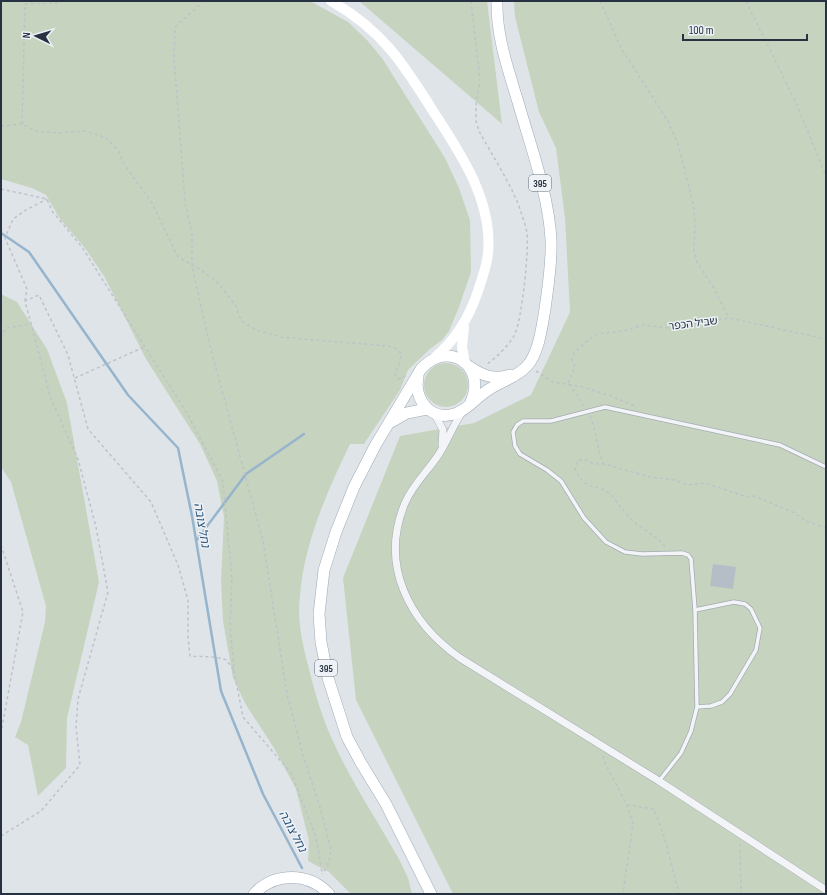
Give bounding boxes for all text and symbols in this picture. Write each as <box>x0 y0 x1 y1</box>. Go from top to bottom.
north arrow <box>16 16 56 56</box>
scale bar <box>683 16 807 42</box>
text: 100 m <box>689 23 714 38</box>
text: N <box>20 32 33 39</box>
road number: 395 <box>529 175 551 191</box>
street label: שביל הכפר <box>668 314 718 333</box>
water label: נחל צובה <box>190 501 213 550</box>
road number: 395 <box>315 660 337 676</box>
water label: נחל צובה <box>275 808 310 856</box>

